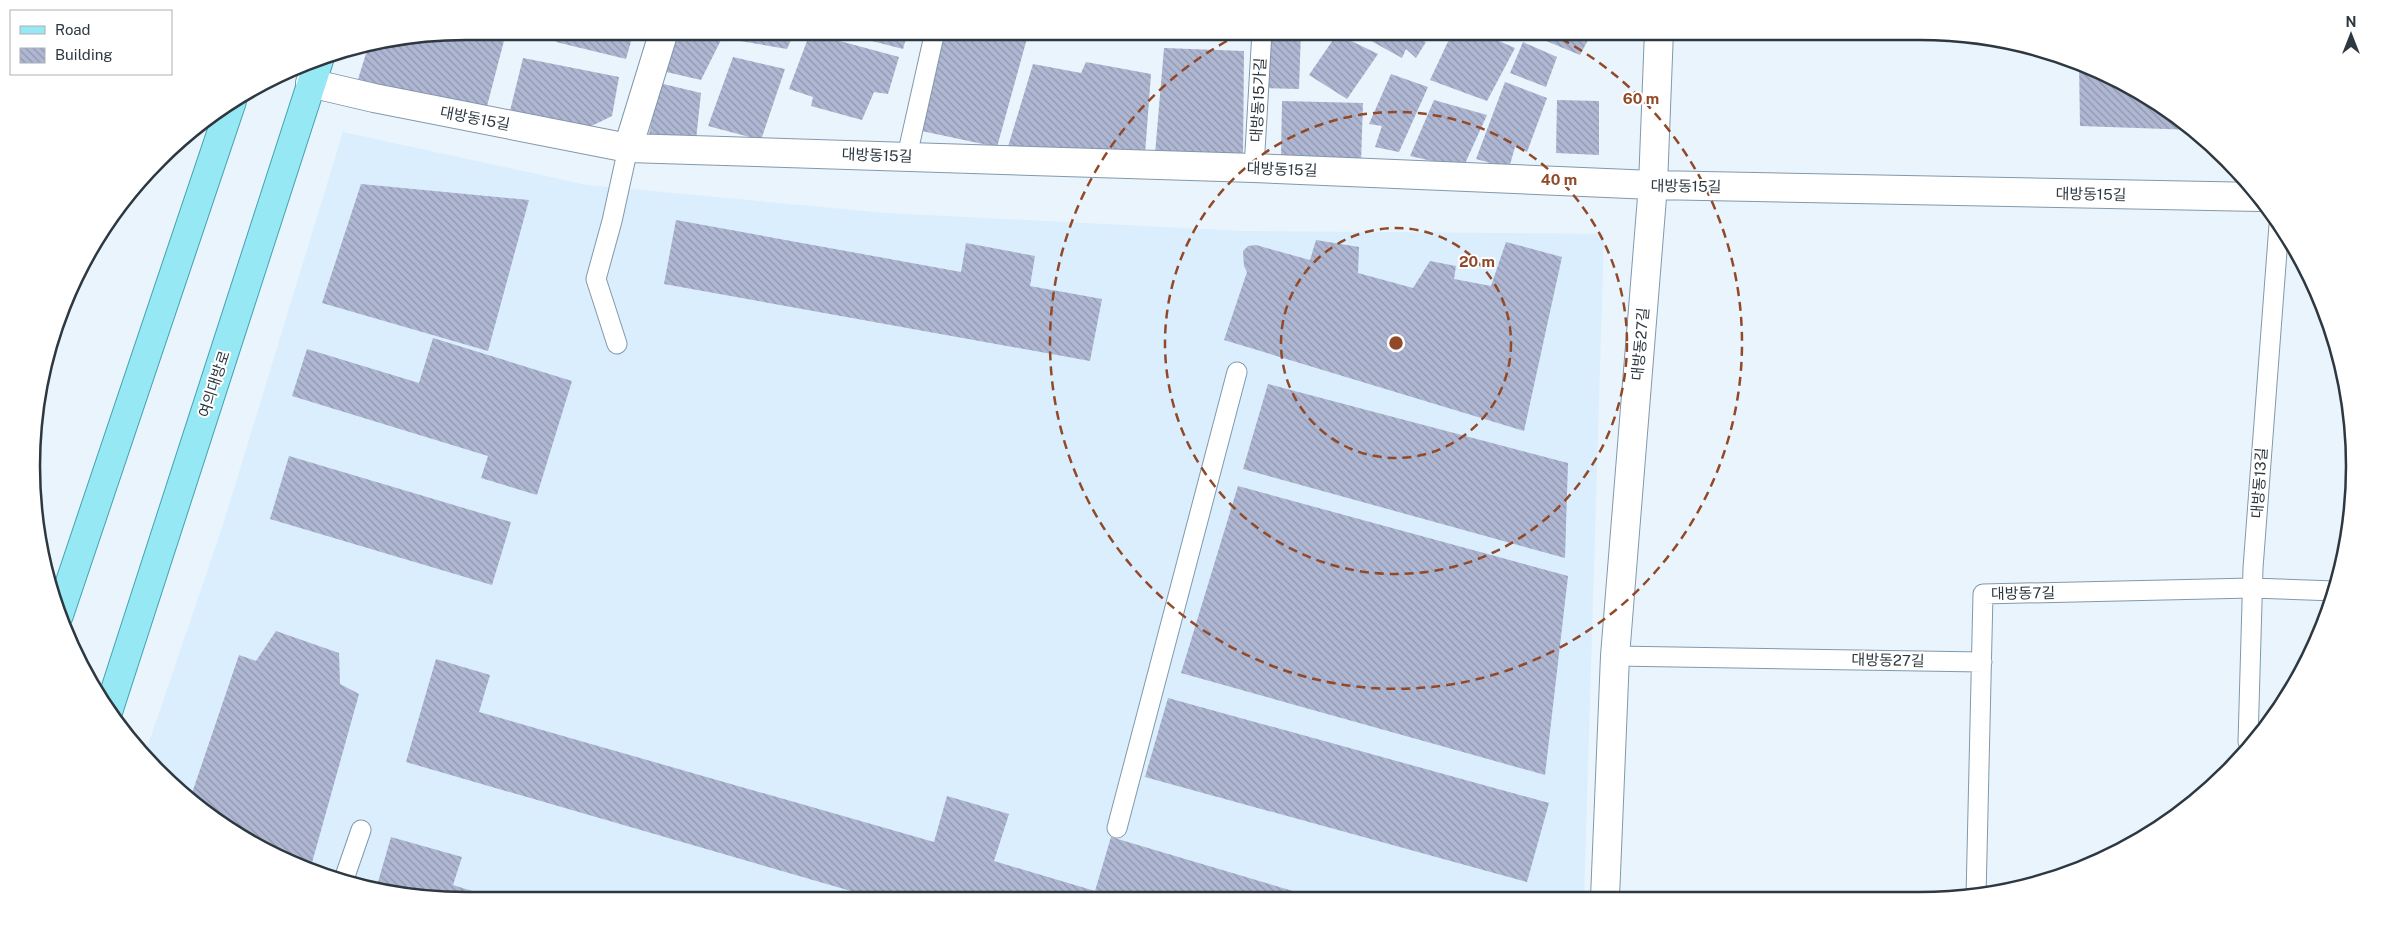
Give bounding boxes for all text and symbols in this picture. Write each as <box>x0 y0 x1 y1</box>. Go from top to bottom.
legend <box>10 10 172 75</box>
north arrow <box>2326 10 2376 60</box>
text: N <box>2346 14 2356 30</box>
text: Road <box>55 21 91 38</box>
text: Building <box>55 46 113 63</box>
street label: 대방동15가길 <box>1247 57 1269 143</box>
text: 60 m <box>1623 90 1659 107</box>
street label: 대방동15길 <box>439 103 511 133</box>
street label: 대방동15길 <box>841 145 913 165</box>
street label: 대방동15길 <box>1246 159 1318 179</box>
text: 40 m <box>1541 171 1577 188</box>
street label: 대방동15길 <box>1650 177 1722 195</box>
street label: 대방동15길 <box>2055 185 2127 203</box>
text: 20 m <box>1459 253 1495 270</box>
street label: 대방동27길 <box>1628 307 1652 381</box>
centre of rings <box>1387 334 1405 352</box>
street label: 여의대방로 <box>195 349 233 419</box>
street label: 대방동13길 <box>2248 447 2270 519</box>
street label: 대방동7길 <box>1991 584 2055 602</box>
street label: 대방동27길 <box>1851 651 1925 669</box>

